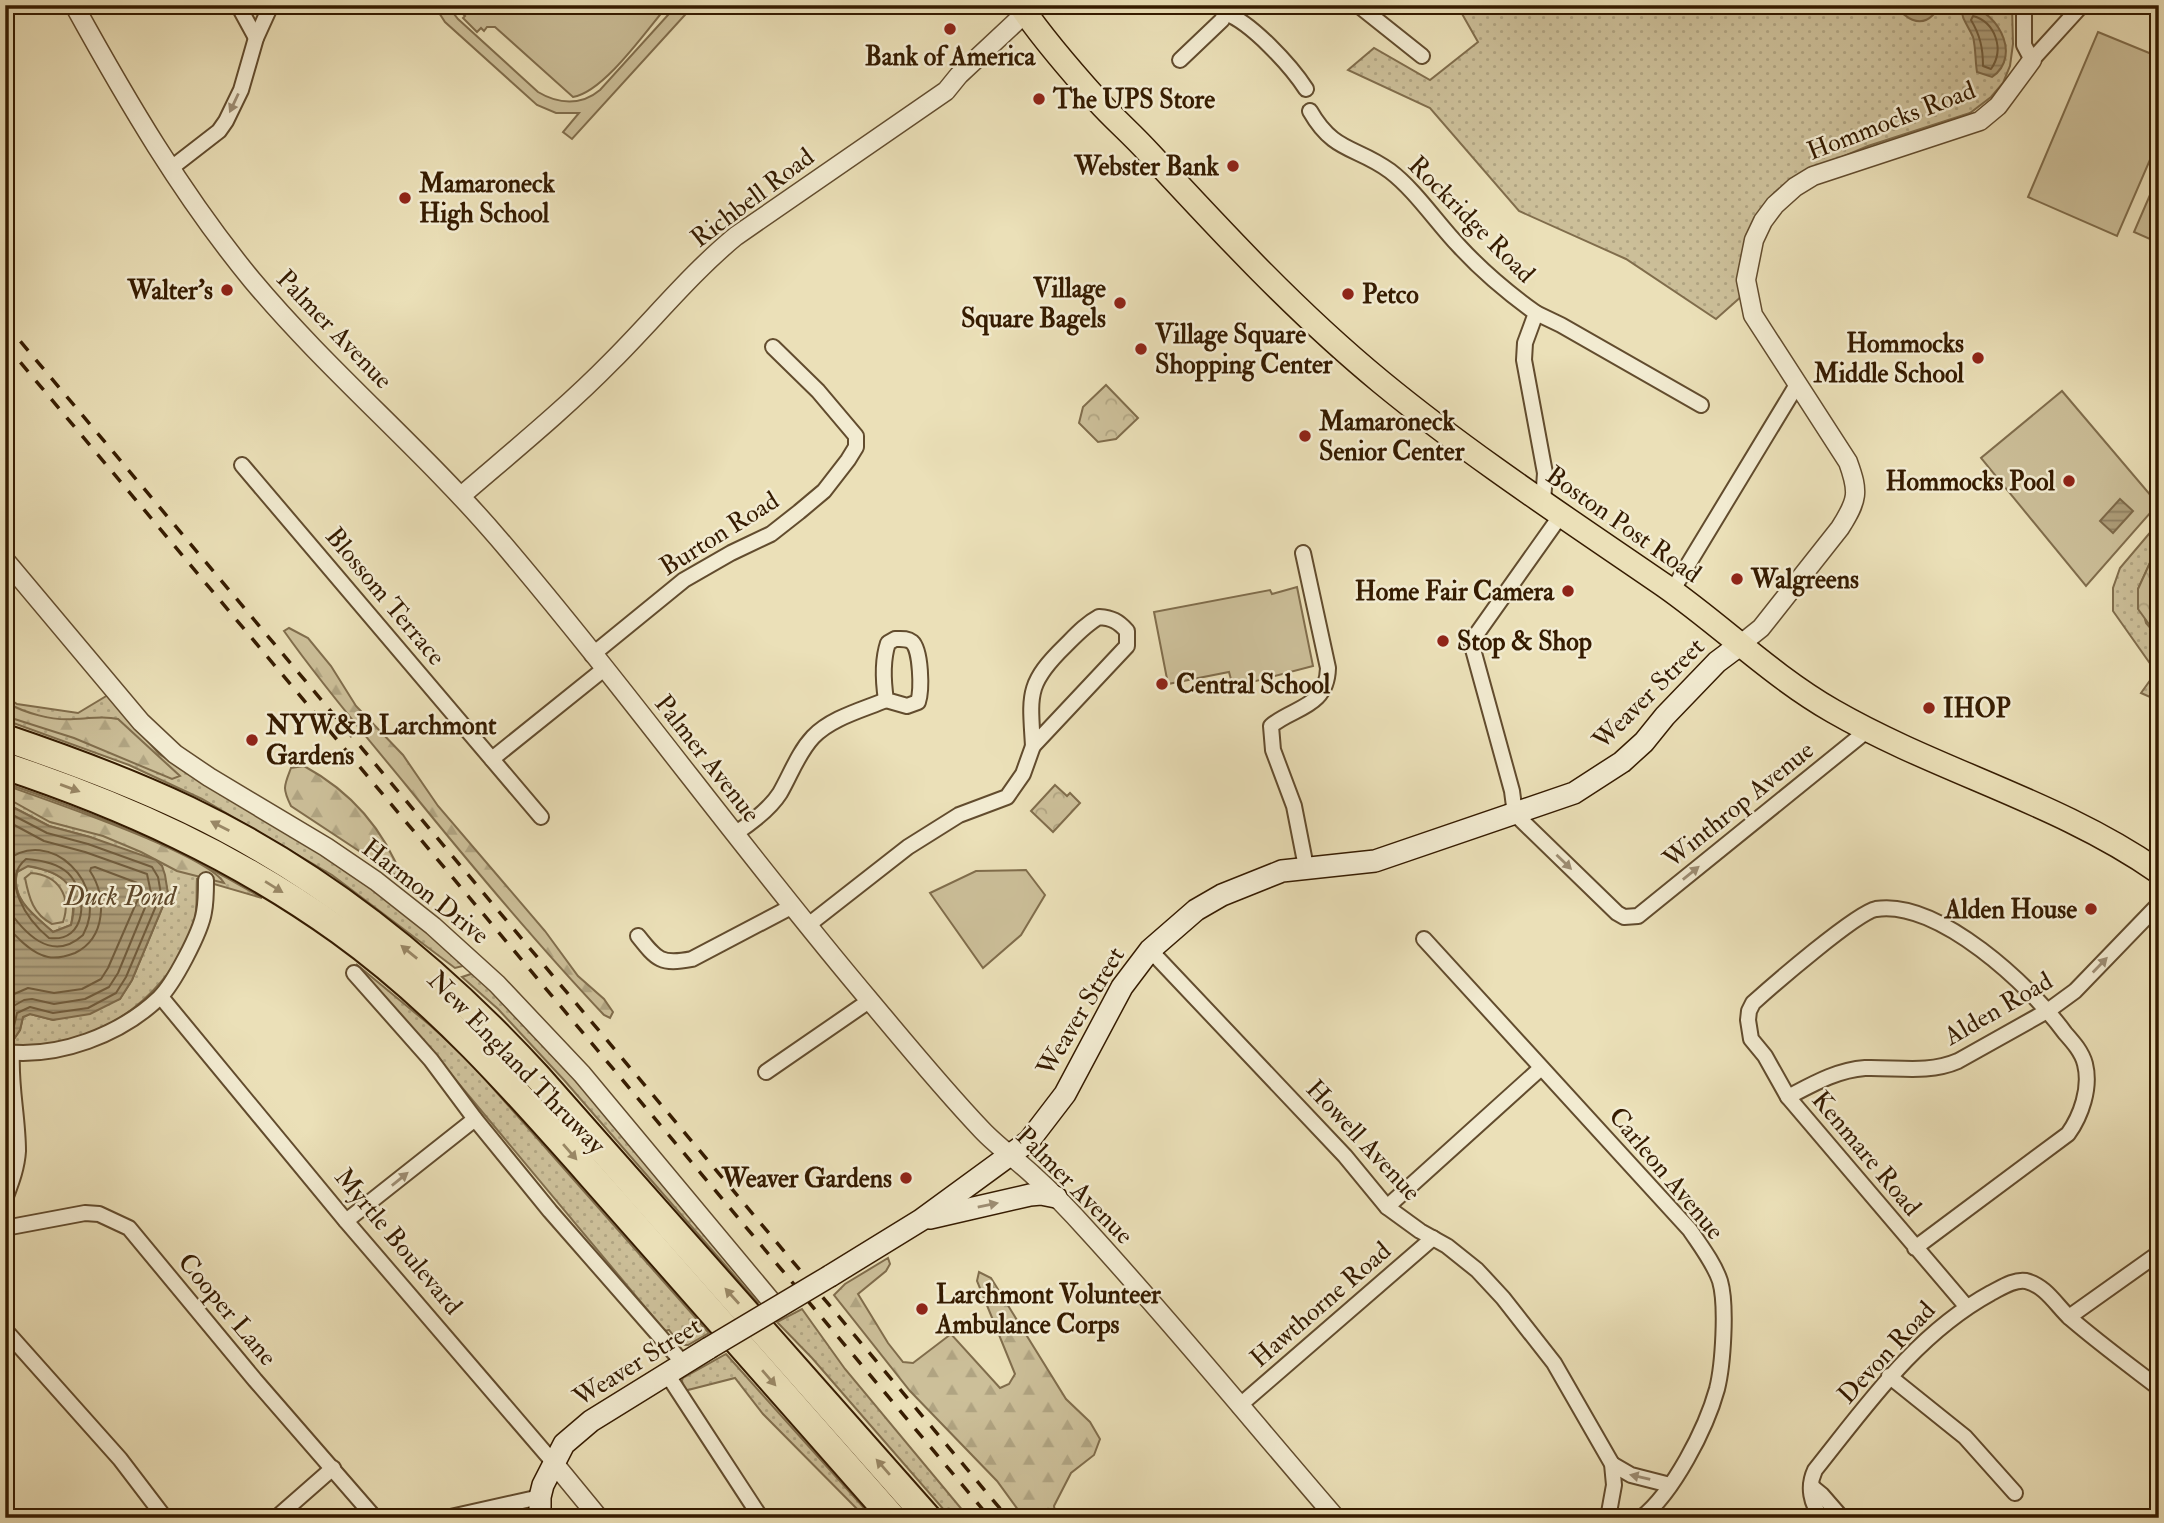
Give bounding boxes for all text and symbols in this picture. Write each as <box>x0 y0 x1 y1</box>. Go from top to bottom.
marker: Bank of America <box>942 21 958 37</box>
place label: Bank of America <box>865 41 1037 73</box>
street label: Hommocks Road <box>1803 74 1980 168</box>
place label: The UPS Store <box>1052 84 1215 116</box>
marker: The UPS Store <box>1031 91 1047 107</box>
one-way arrow <box>229 93 240 113</box>
street label: Richbell Road <box>685 141 821 255</box>
street label: Rockridge Road <box>1401 150 1542 290</box>
place label: Webster Bank <box>1073 151 1220 183</box>
marker: Webster Bank <box>1225 158 1241 174</box>
place label: Mamaroneck High School <box>418 168 555 231</box>
marker: Mamaroneck High School <box>397 190 413 206</box>
street label: Palmer Avenue <box>270 263 399 396</box>
place label: Village Square Bagels <box>961 273 1106 336</box>
place label: Walter’s <box>126 275 213 307</box>
place label: Petco <box>1362 279 1419 311</box>
marker: Walter’s <box>219 282 235 298</box>
marker: Petco <box>1340 286 1356 302</box>
marker: Village Square Bagels <box>1112 295 1128 311</box>
place label: Village Square Shopping Center <box>1154 319 1333 382</box>
place label: Hommocks Middle School <box>1812 328 1964 390</box>
marker: Village Square Shopping Center <box>1133 341 1149 357</box>
marker: Hommocks Middle School <box>1970 350 1986 366</box>
place label: Mamaroneck Senior Center <box>1318 406 1465 468</box>
marker: Mamaroneck Senior Center <box>1297 428 1313 444</box>
street label: Boston Post Road <box>1540 459 1707 590</box>
place label: Hommocks Pool <box>1886 466 2055 498</box>
marker: Hommocks Pool <box>2061 473 2077 489</box>
street label: Burton Road <box>654 485 785 583</box>
street label: Blossom Terrace <box>318 521 452 672</box>
place label: Walgreens <box>1750 564 1859 597</box>
marker: Walgreens <box>1729 571 1745 587</box>
place label: Home Fair Camera <box>1355 576 1555 608</box>
marker: Home Fair Camera <box>1560 583 1576 599</box>
place label: Stop & Shop <box>1457 626 1592 659</box>
street label: Weaver Street <box>1585 631 1711 757</box>
marker: Stop & Shop <box>1435 633 1451 649</box>
place label: Central School <box>1176 669 1331 701</box>
marker: Central School <box>1154 676 1170 692</box>
street label: Palmer Avenue <box>647 688 767 829</box>
place label: IHOP <box>1943 693 2011 725</box>
marker: IHOP <box>1921 700 1937 716</box>
place label: NYW&B Larchmont Gardens <box>265 710 497 772</box>
marker: NYW&B Larchmont Gardens <box>244 732 260 748</box>
street label: Winthrop Avenue <box>1656 734 1821 877</box>
one-way arrow <box>59 783 80 794</box>
one-way arrow <box>210 821 230 832</box>
street label: Harmon Drive <box>355 832 495 951</box>
one-way arrow <box>1555 853 1572 869</box>
one-way arrow <box>1683 866 1700 881</box>
water label: Duck Pond <box>63 879 178 914</box>
one-way arrow <box>264 881 284 894</box>
place label: Alden House <box>1944 894 2077 926</box>
marker: Alden House <box>2083 901 2099 917</box>
street label: Weaver Street <box>1029 941 1132 1083</box>
one-way arrow <box>400 945 417 960</box>
one-way arrow <box>2092 957 2108 974</box>
street label: New England Thruway <box>420 964 612 1162</box>
street label: Alden Road <box>1938 965 2059 1053</box>
street label: Howell Avenue <box>1299 1073 1428 1208</box>
street label: Kenmare Road <box>1805 1085 1928 1223</box>
street label: Carleon Avenue <box>1601 1101 1731 1247</box>
street label: Palmer Avenue <box>1009 1120 1140 1251</box>
one-way arrow <box>562 1143 578 1161</box>
street label: Myrtle Boulevard <box>328 1162 469 1322</box>
place label: Weaver Gardens <box>721 1163 892 1195</box>
marker: Weaver Gardens <box>898 1170 914 1186</box>
one-way arrow <box>392 1172 409 1187</box>
one-way arrow <box>977 1199 999 1210</box>
street label: Hawthorne Road <box>1244 1235 1398 1375</box>
street label: Cooper Lane <box>170 1247 284 1373</box>
place label: Larchmont Volunteer Ambulance Corps <box>935 1279 1161 1342</box>
one-way arrow <box>724 1287 740 1305</box>
street label: Devon Road <box>1831 1295 1942 1411</box>
marker: Larchmont Volunteer Ambulance Corps <box>914 1301 930 1317</box>
street label: Weaver Street <box>567 1310 707 1414</box>
one-way arrow <box>761 1369 776 1386</box>
one-way arrow <box>876 1458 891 1475</box>
one-way arrow <box>1629 1471 1651 1482</box>

